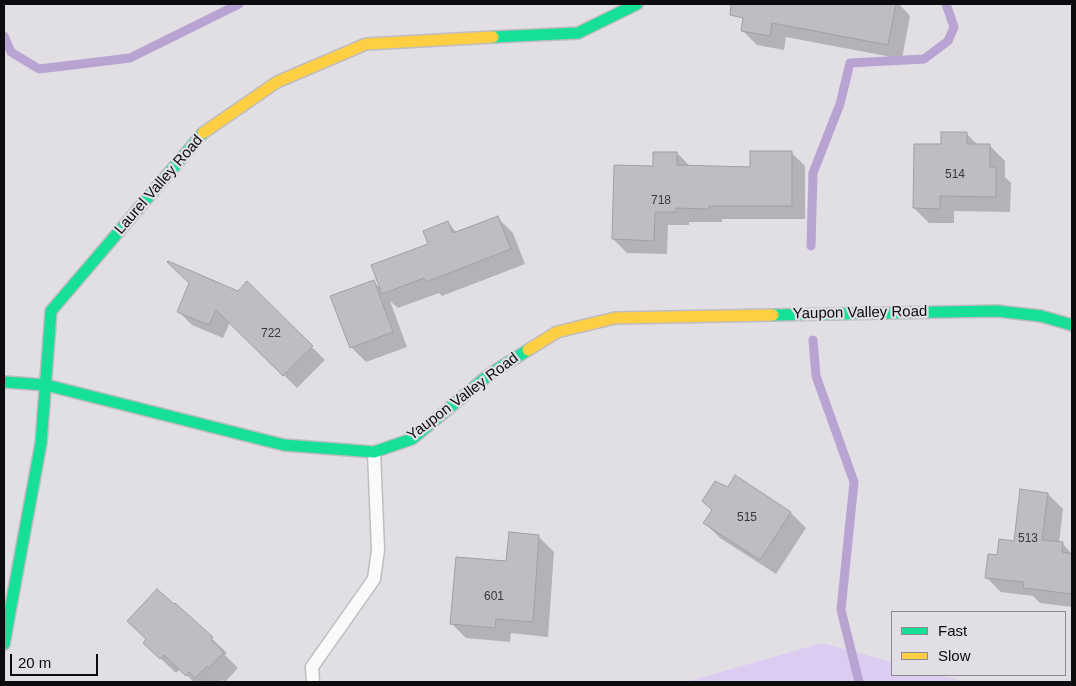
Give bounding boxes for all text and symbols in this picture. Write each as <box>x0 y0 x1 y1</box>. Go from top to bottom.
street label: Laurel Valley Road <box>111 132 207 238</box>
house number: 514 <box>945 168 965 182</box>
house number: 718 <box>651 194 671 208</box>
street label: Yaupon Valley Road <box>793 303 927 323</box>
house number: 722 <box>261 327 281 341</box>
street label: Yaupon Valley Road <box>404 349 522 445</box>
house number: 515 <box>737 511 757 525</box>
house number: 513 <box>1018 532 1038 546</box>
house number: 601 <box>484 590 504 604</box>
legend <box>891 611 1066 676</box>
text: Fast <box>938 622 967 639</box>
scale bar <box>12 644 100 676</box>
text: Slow <box>938 647 971 664</box>
text: 20 m <box>18 654 51 671</box>

